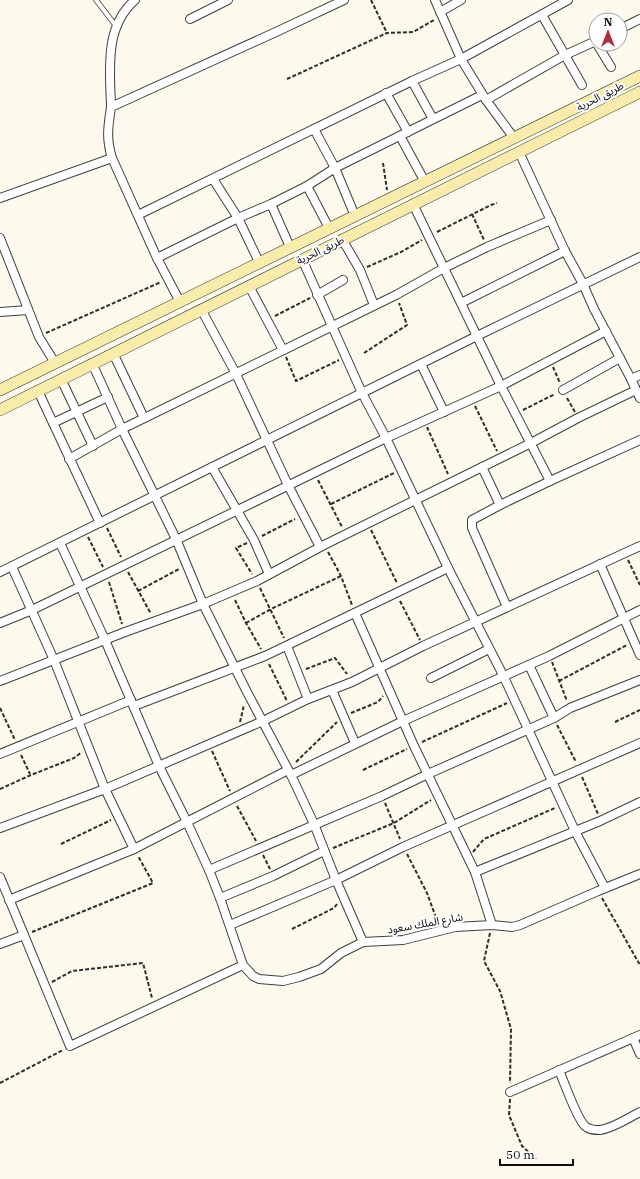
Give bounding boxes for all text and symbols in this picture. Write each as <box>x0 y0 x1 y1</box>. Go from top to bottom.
north arrow <box>588 12 628 52</box>
text: N <box>604 15 613 29</box>
street label: طريق الحرية <box>574 78 626 114</box>
street label: طريق الحرية <box>294 232 346 268</box>
street label: شارع الملك سعود <box>386 909 464 938</box>
scale bar <box>500 1141 573 1167</box>
text: 50 m <box>506 1147 535 1162</box>

